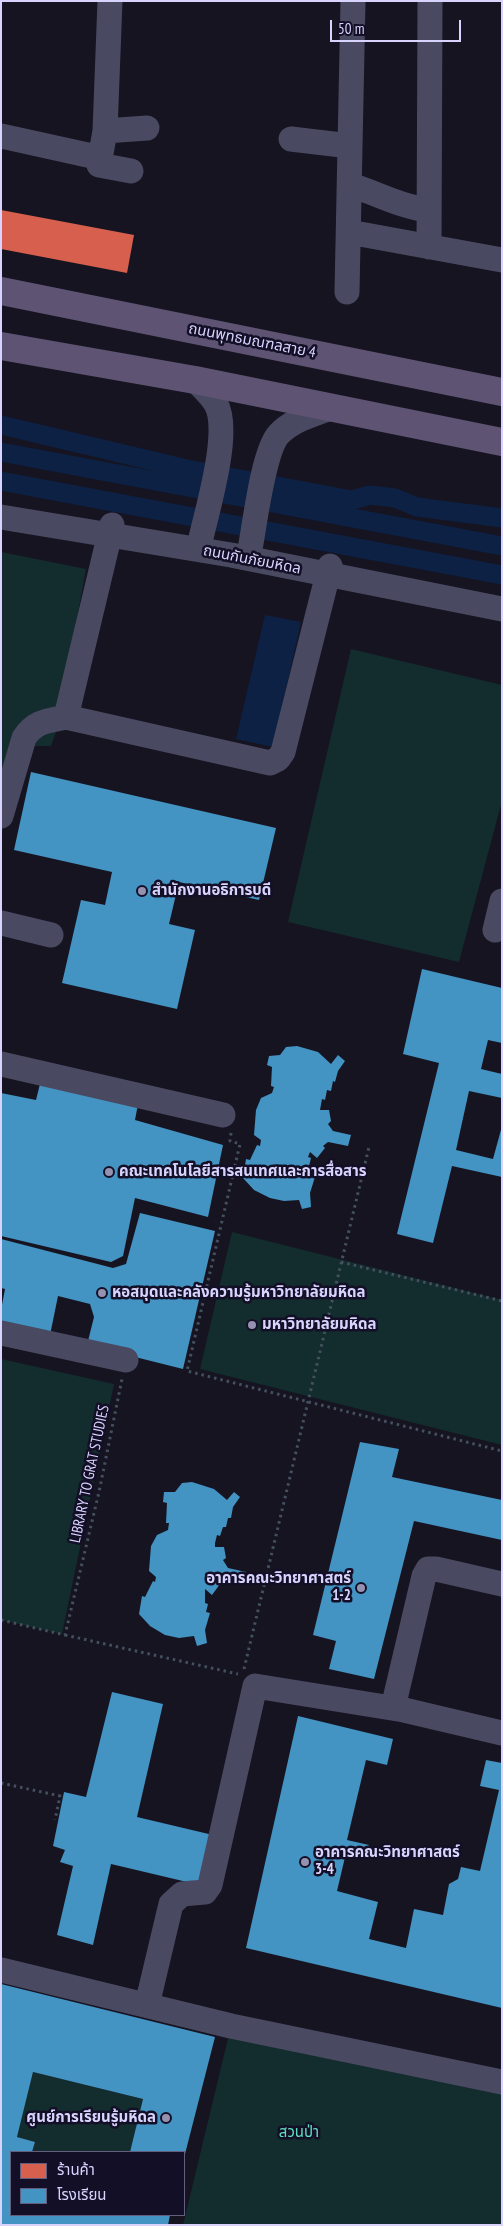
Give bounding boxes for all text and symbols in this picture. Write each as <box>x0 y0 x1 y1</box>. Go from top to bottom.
scale bar <box>333 10 464 42</box>
text: 50 m <box>338 19 364 38</box>
street label: ถนนพุทธมณฑลสาย 4 <box>187 320 317 362</box>
street label: ถนนกันภัยมหิดล <box>202 542 302 578</box>
place label: สำนักงานอธิการบดี <box>152 882 271 900</box>
marker: สำนักงานอธิการบดี <box>136 885 148 897</box>
place label: คณะเทคโนโลยีสารสนเทศและการสื่อสาร <box>119 1163 366 1181</box>
marker: คณะเทคโนโลยีสารสนเทศและการสื่อสาร <box>103 1166 115 1178</box>
place label: หอสมุดและคลังความรู้มหาวิทยาลัยมหิดล <box>112 1284 366 1302</box>
marker: หอสมุดและคลังความรู้มหาวิทยาลัยมหิดล <box>96 1287 108 1299</box>
place label: มหาวิทยาลัยมหิดล <box>262 1316 377 1334</box>
marker: มหาวิทยาลัยมหิดล <box>246 1319 258 1331</box>
street label: LIBRARY TO GRAT STUDIES <box>67 1403 113 1545</box>
place label: อาคารคณะวิทยาศาสตร์ 1-2 <box>206 1570 351 1605</box>
marker: อาคารคณะวิทยาศาสตร์ 1-2 <box>355 1582 367 1594</box>
place label: อาคารคณะวิทยาศาสตร์ 3-4 <box>315 1844 460 1879</box>
marker: อาคารคณะวิทยาศาสตร์ 3-4 <box>299 1856 311 1868</box>
place label: ศูนย์การเรียนรู้มหิดล <box>26 2109 156 2127</box>
marker: ศูนย์การเรียนรู้มหิดล <box>160 2112 172 2124</box>
park label: สวนป่า <box>279 2124 319 2142</box>
legend <box>10 2151 185 2216</box>
text: ร้านค้า <box>57 2160 95 2179</box>
text: โรงเรียน <box>57 2185 107 2204</box>

